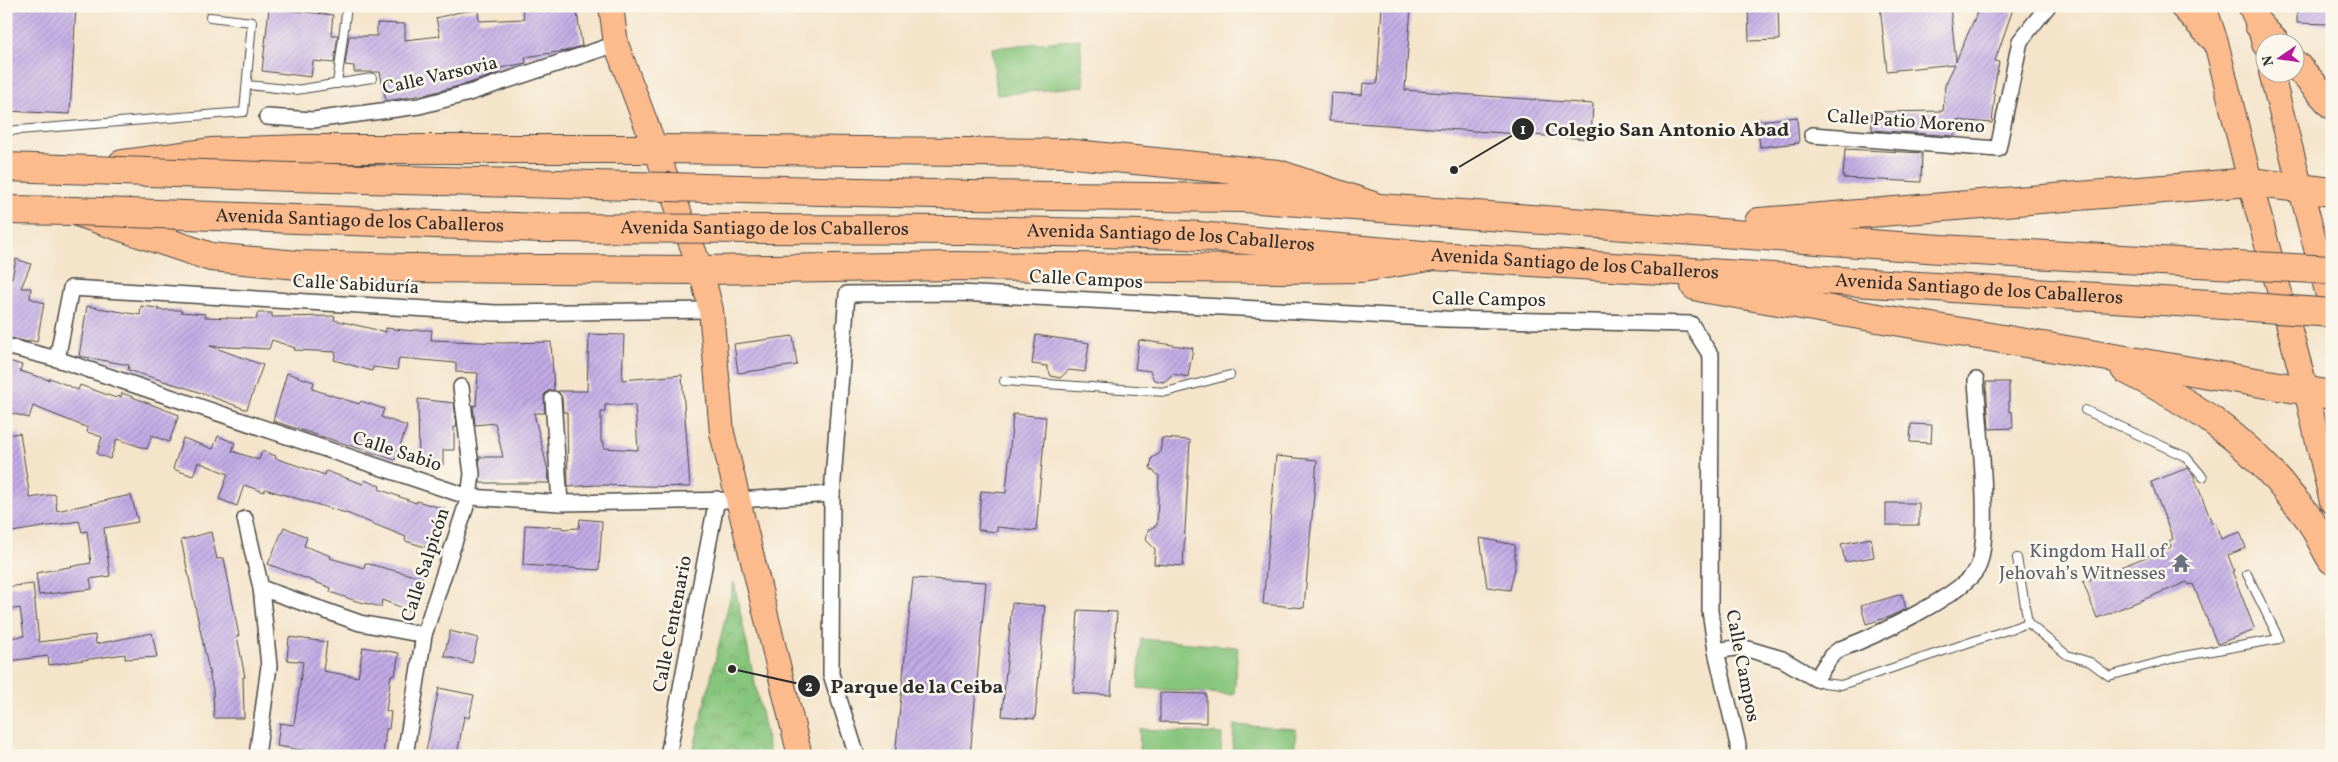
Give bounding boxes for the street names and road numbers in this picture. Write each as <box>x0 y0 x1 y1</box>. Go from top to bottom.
street label: Calle Varsovia <box>380 50 500 102</box>
street label: Calle Patio Moreno <box>1826 104 1986 140</box>
street label: Avenida Santiago de los Caballeros <box>215 203 505 240</box>
street label: Avenida Santiago de los Caballeros <box>620 215 909 243</box>
street label: Avenida Santiago de los Caballeros <box>1026 218 1316 259</box>
street label: Avenida Santiago de los Caballeros <box>1430 243 1720 287</box>
street label: Calle Campos <box>1028 264 1144 296</box>
street label: Avenida Santiago de los Caballeros <box>1834 268 2124 312</box>
street label: Calle Sabiduría <box>292 269 420 301</box>
street label: Calle Campos <box>1432 286 1546 314</box>
street label: Calle Sabio <box>349 425 445 479</box>
street label: Calle Salpicón <box>395 505 457 625</box>
street label: Calle Centenario <box>647 553 699 695</box>
street label: Calle Campos <box>1718 608 1766 724</box>

